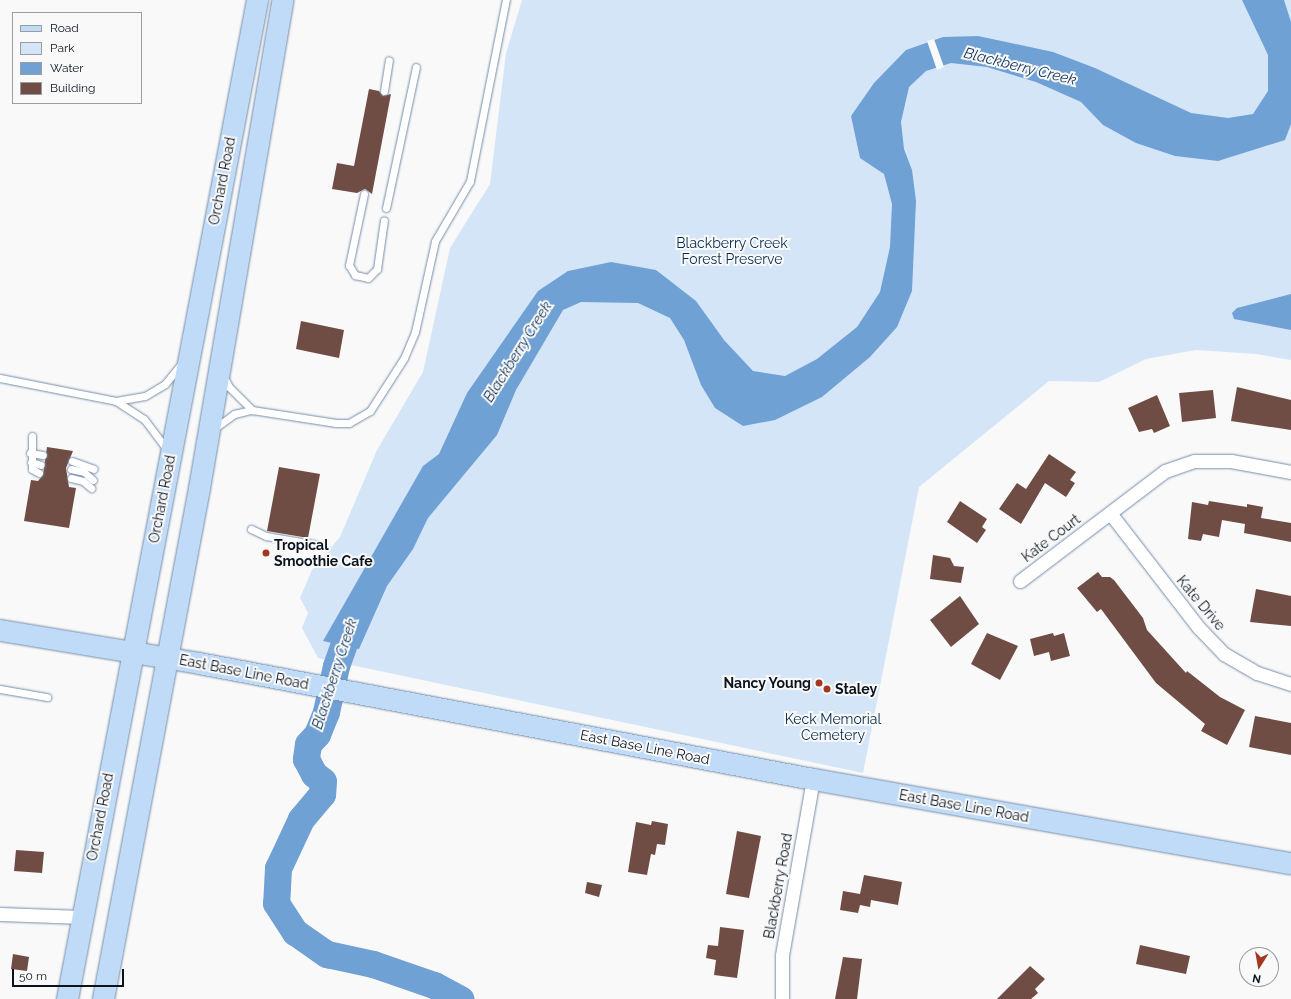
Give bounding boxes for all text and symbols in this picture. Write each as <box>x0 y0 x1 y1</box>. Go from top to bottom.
legend <box>12 12 142 104</box>
text: Road <box>50 21 79 35</box>
text: Park <box>50 41 75 55</box>
water label: Blackberry Creek <box>962 44 1078 90</box>
text: Water <box>50 61 84 75</box>
text: Building <box>50 81 96 95</box>
street label: Orchard Road <box>205 136 239 226</box>
park label: Blackberry Creek Forest Preserve <box>676 235 788 268</box>
water label: Blackberry Creek <box>480 298 556 406</box>
street label: Orchard Road <box>145 454 179 544</box>
street label: Kate Court <box>1018 511 1084 565</box>
place label: Tropical Smoothie Cafe <box>274 537 373 570</box>
marker: Tropical Smoothie Cafe <box>261 548 271 558</box>
street label: Kate Drive <box>1173 572 1229 634</box>
water label: Blackberry Creek <box>309 616 361 732</box>
street label: East Base Line Road <box>178 651 310 693</box>
place label: Nancy Young <box>723 675 811 691</box>
marker: Nancy Young <box>814 678 824 688</box>
place label: Staley <box>835 681 877 697</box>
marker: Staley <box>822 684 832 694</box>
park label: Keck Memorial Cemetery <box>785 711 881 744</box>
street label: East Base Line Road <box>579 726 711 768</box>
street label: Orchard Road <box>83 772 117 862</box>
street label: East Base Line Road <box>898 786 1030 826</box>
street label: Blackberry Road <box>760 832 796 940</box>
north arrow <box>1239 947 1279 987</box>
scale bar <box>14 961 126 987</box>
text: 50 m <box>19 969 47 983</box>
text: N <box>1251 971 1262 985</box>

